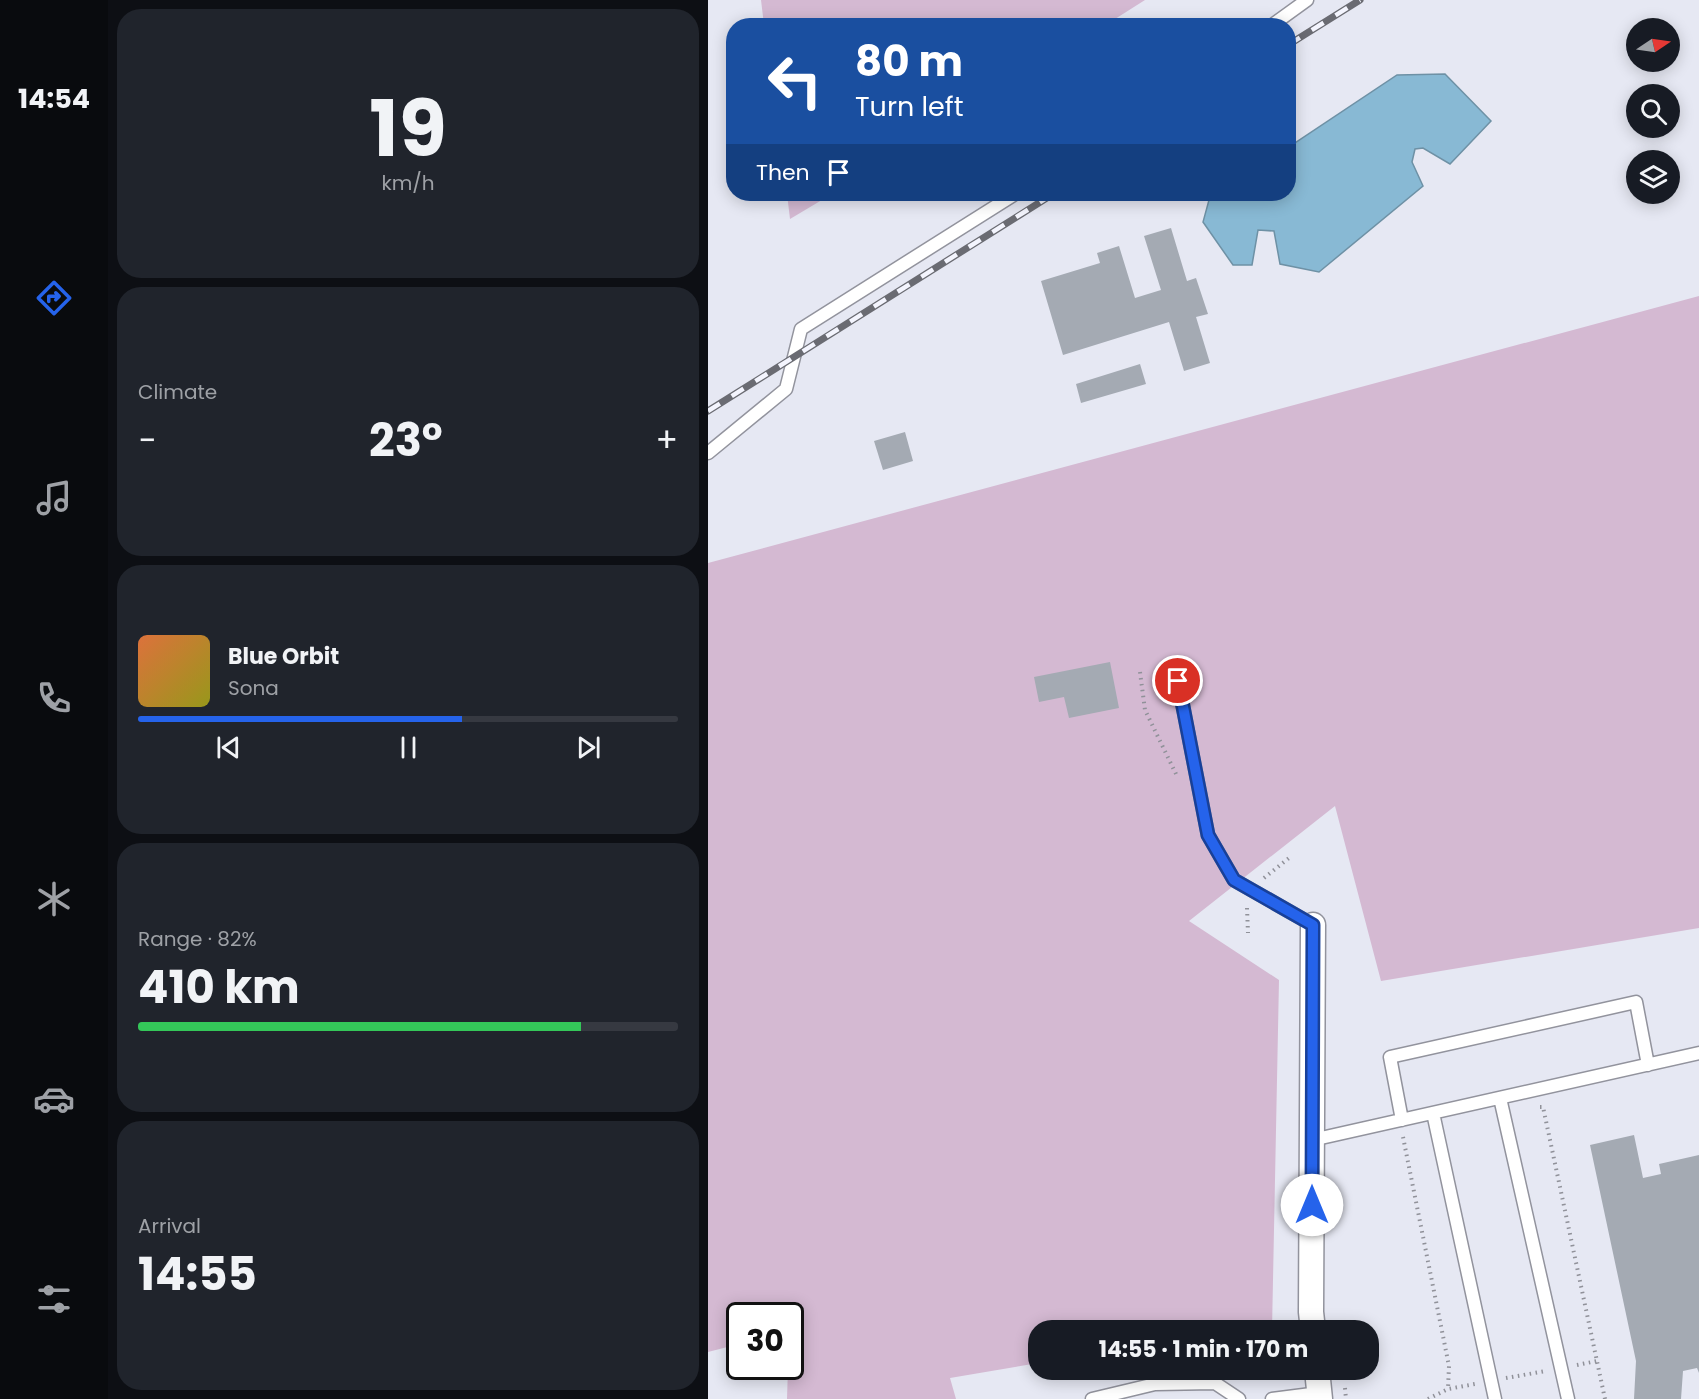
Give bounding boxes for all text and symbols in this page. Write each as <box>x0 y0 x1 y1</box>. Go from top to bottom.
north arrow <box>1626 18 1680 72</box>
map controls <box>1626 18 1680 204</box>
text: 80 m <box>855 32 963 91</box>
icon: left <box>756 42 834 120</box>
text: 19 <box>369 74 447 183</box>
text: 14:54 <box>18 80 90 117</box>
button: search <box>1626 84 1680 138</box>
text: Turn left <box>855 88 964 125</box>
button: layers <box>1626 150 1680 204</box>
icon: arrive <box>822 156 855 189</box>
text: Then <box>756 157 810 188</box>
text: km/h <box>381 169 435 197</box>
icon: directions <box>33 277 75 319</box>
text: Climate <box>138 378 217 406</box>
text: 23° <box>369 409 443 472</box>
text: − <box>138 417 156 464</box>
text: + <box>655 417 678 464</box>
icon: music <box>33 477 75 519</box>
text: Blue Orbit <box>228 641 339 672</box>
pin <box>1152 655 1203 706</box>
icon: arrive <box>1161 664 1194 697</box>
text: Sona <box>228 674 279 702</box>
icon: phone <box>33 677 75 719</box>
icon: previous <box>212 731 245 764</box>
icon: pause <box>392 731 425 764</box>
icon: next <box>572 731 605 764</box>
icon: climate <box>33 878 75 920</box>
text: Range · 82% <box>138 925 257 953</box>
text: 410 km <box>138 956 300 1019</box>
icon: car <box>33 1078 75 1120</box>
position arrow <box>1280 1173 1344 1237</box>
text: Arrival <box>138 1212 201 1240</box>
text: 14:55 <box>138 1243 257 1306</box>
icon: filters <box>33 1278 75 1320</box>
speed limit sign: 30 <box>726 1302 804 1380</box>
text: 14:55 · 1 min · 170 m <box>1099 1334 1308 1365</box>

